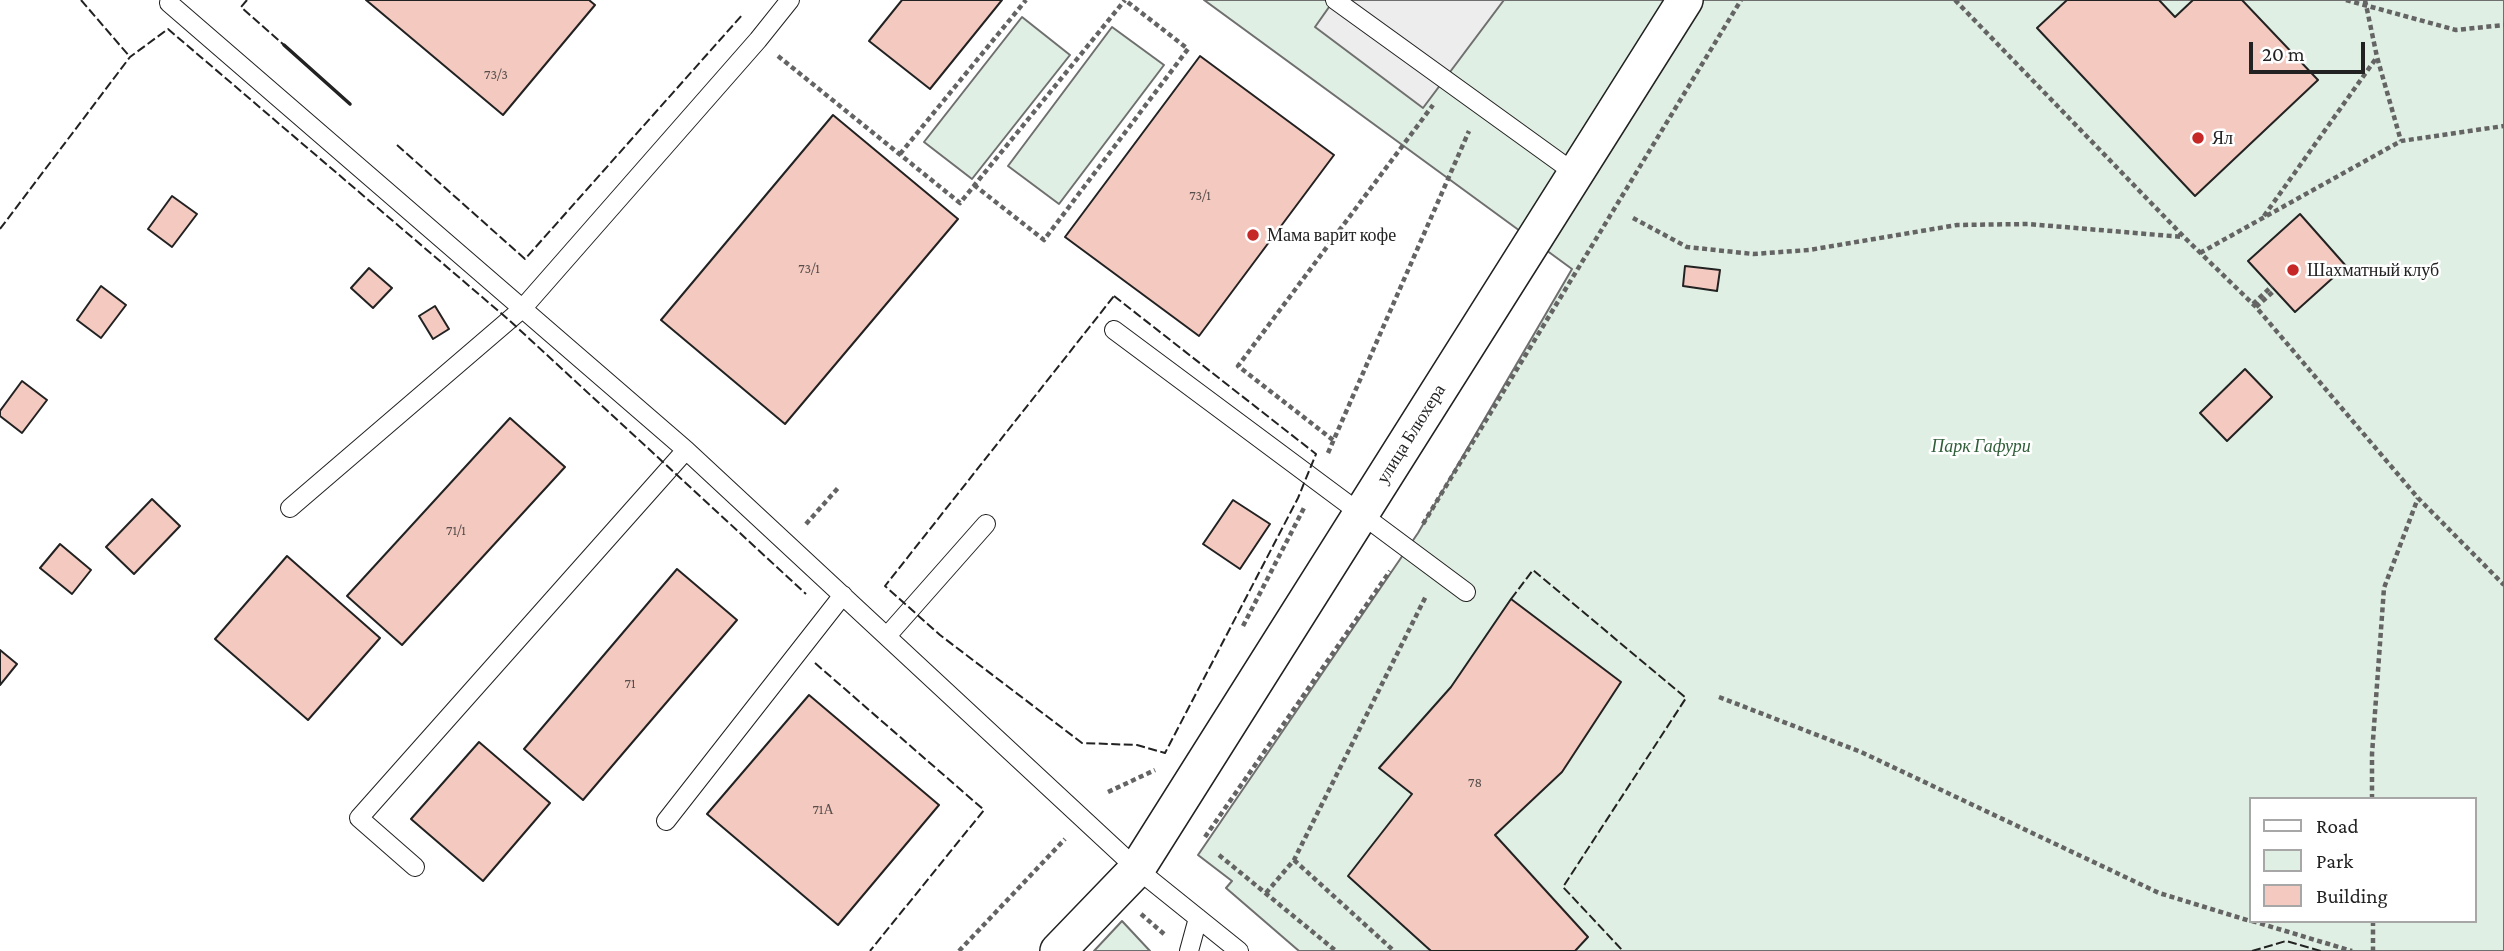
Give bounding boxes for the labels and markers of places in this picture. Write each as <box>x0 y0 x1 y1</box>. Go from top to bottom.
place label: Ял <box>2212 127 2233 149</box>
marker: Ял <box>2190 130 2206 146</box>
place label: Мама варит кофе <box>1267 224 1396 246</box>
marker: Мама варит кофе <box>1245 227 1261 243</box>
place label: Шахматный клуб <box>2307 259 2439 281</box>
marker: Шахматный клуб <box>2285 262 2301 278</box>

